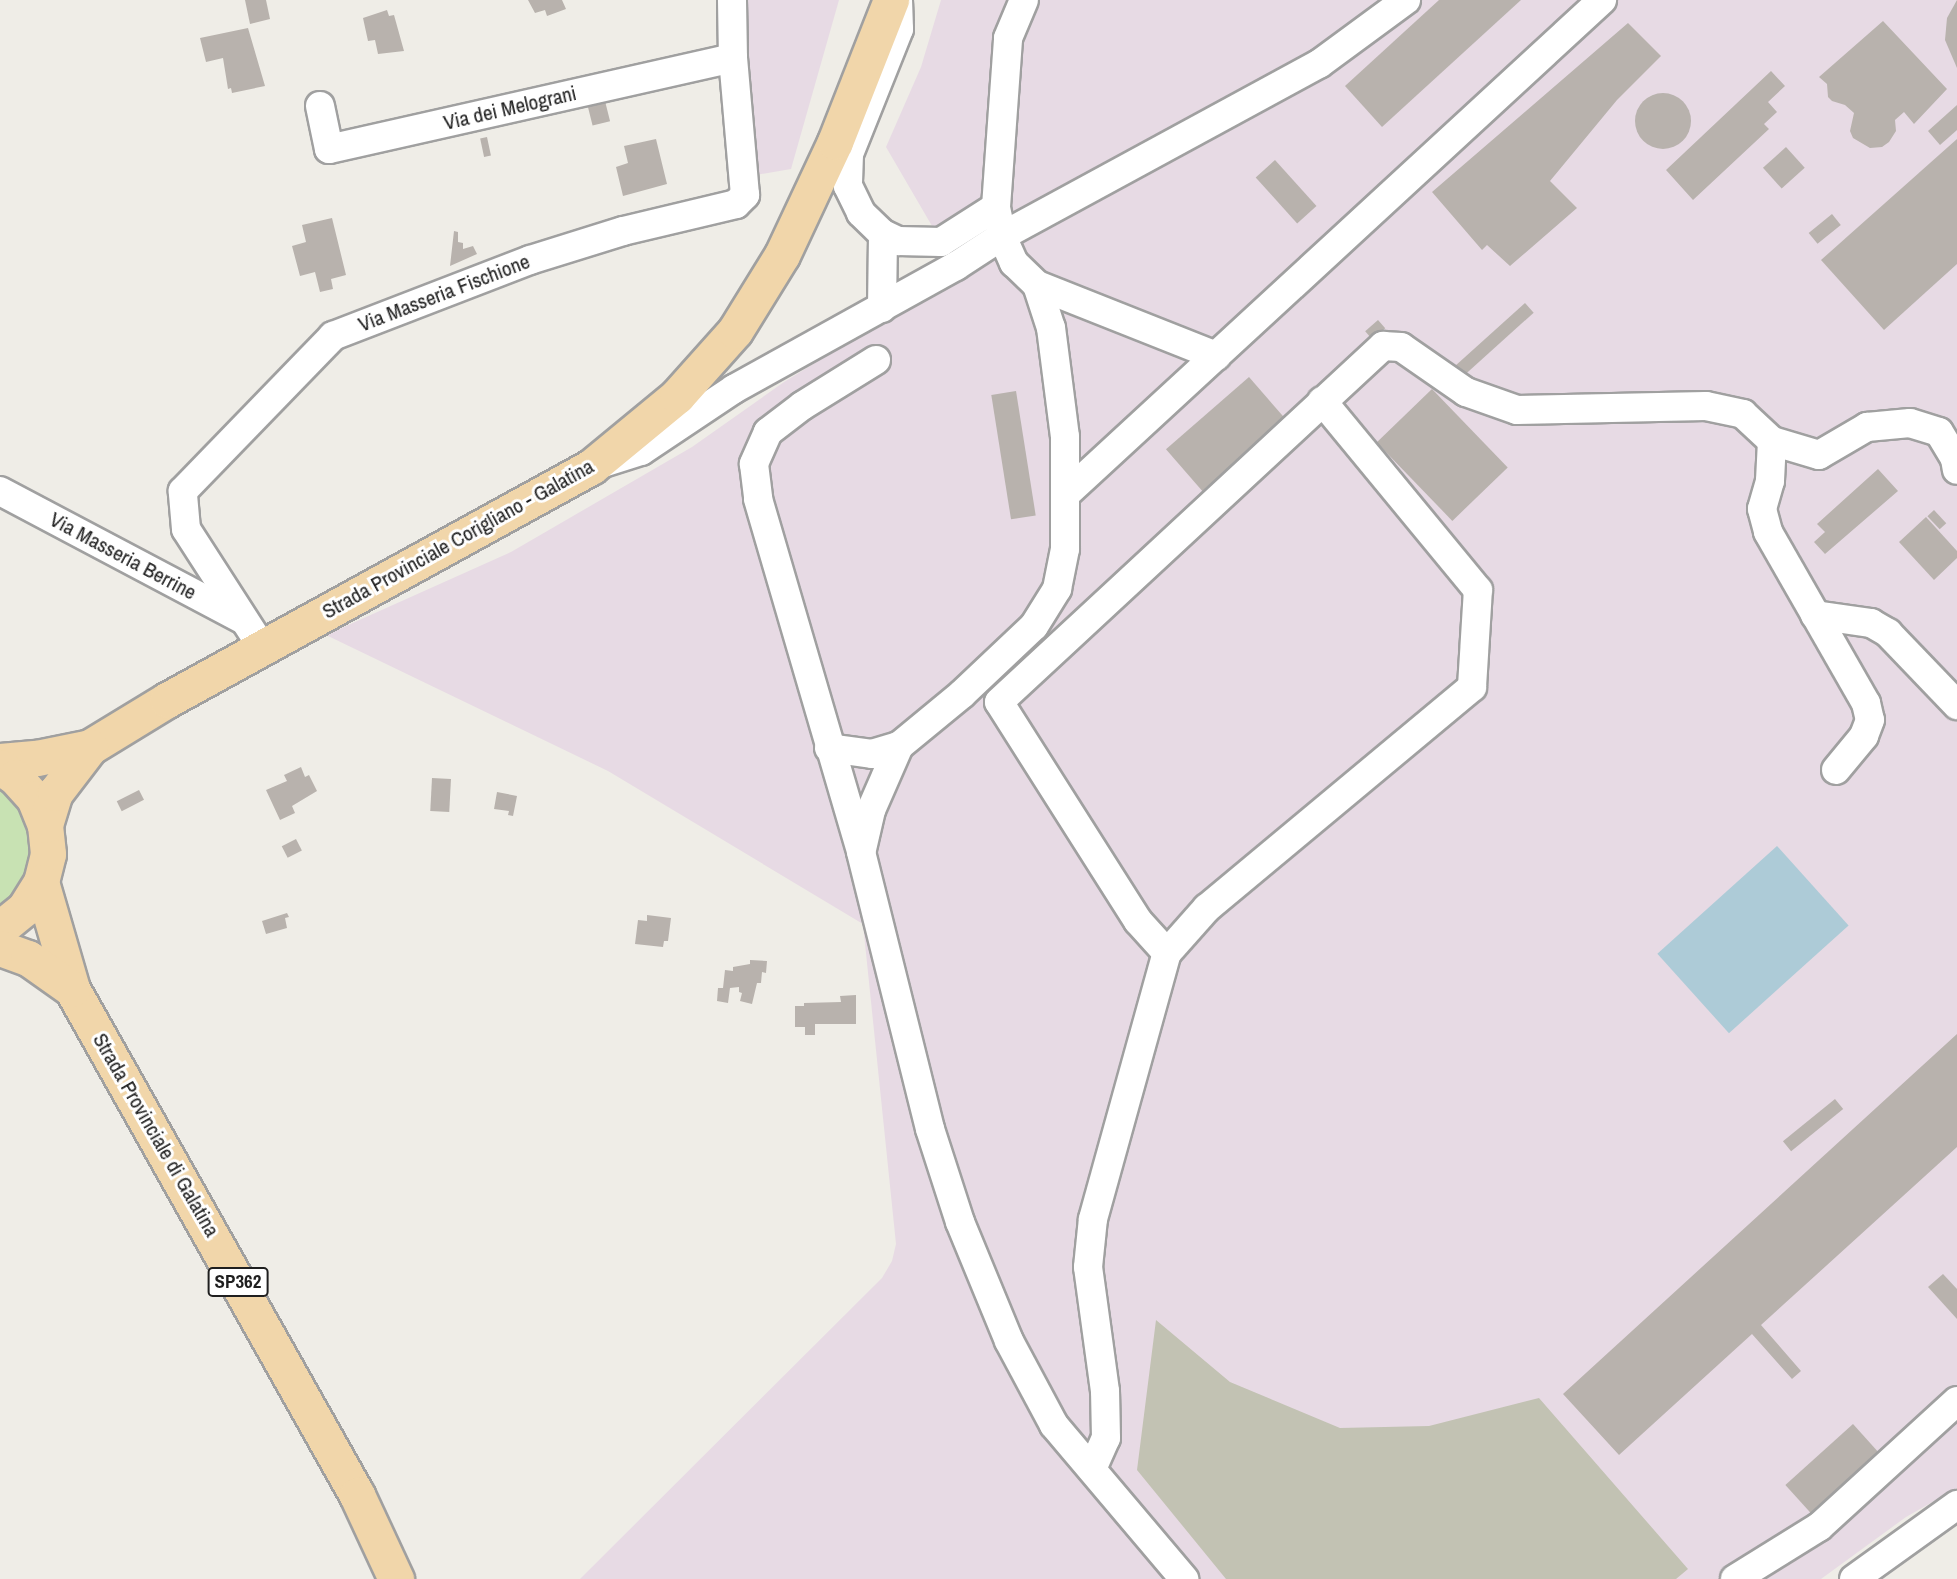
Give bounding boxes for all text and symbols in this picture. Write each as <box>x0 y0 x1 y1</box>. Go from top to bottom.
street label: Via dei Melograni <box>441 80 579 136</box>
street label: Via Masseria Fischione <box>355 249 533 337</box>
street label: Strada Provinciale Corigliano - Galatina <box>318 454 598 624</box>
street label: Via Masseria Berrine <box>45 507 201 605</box>
street label: Strada Provinciale di Galatina <box>87 1029 225 1241</box>
road number: SP362 <box>206 1266 270 1298</box>

